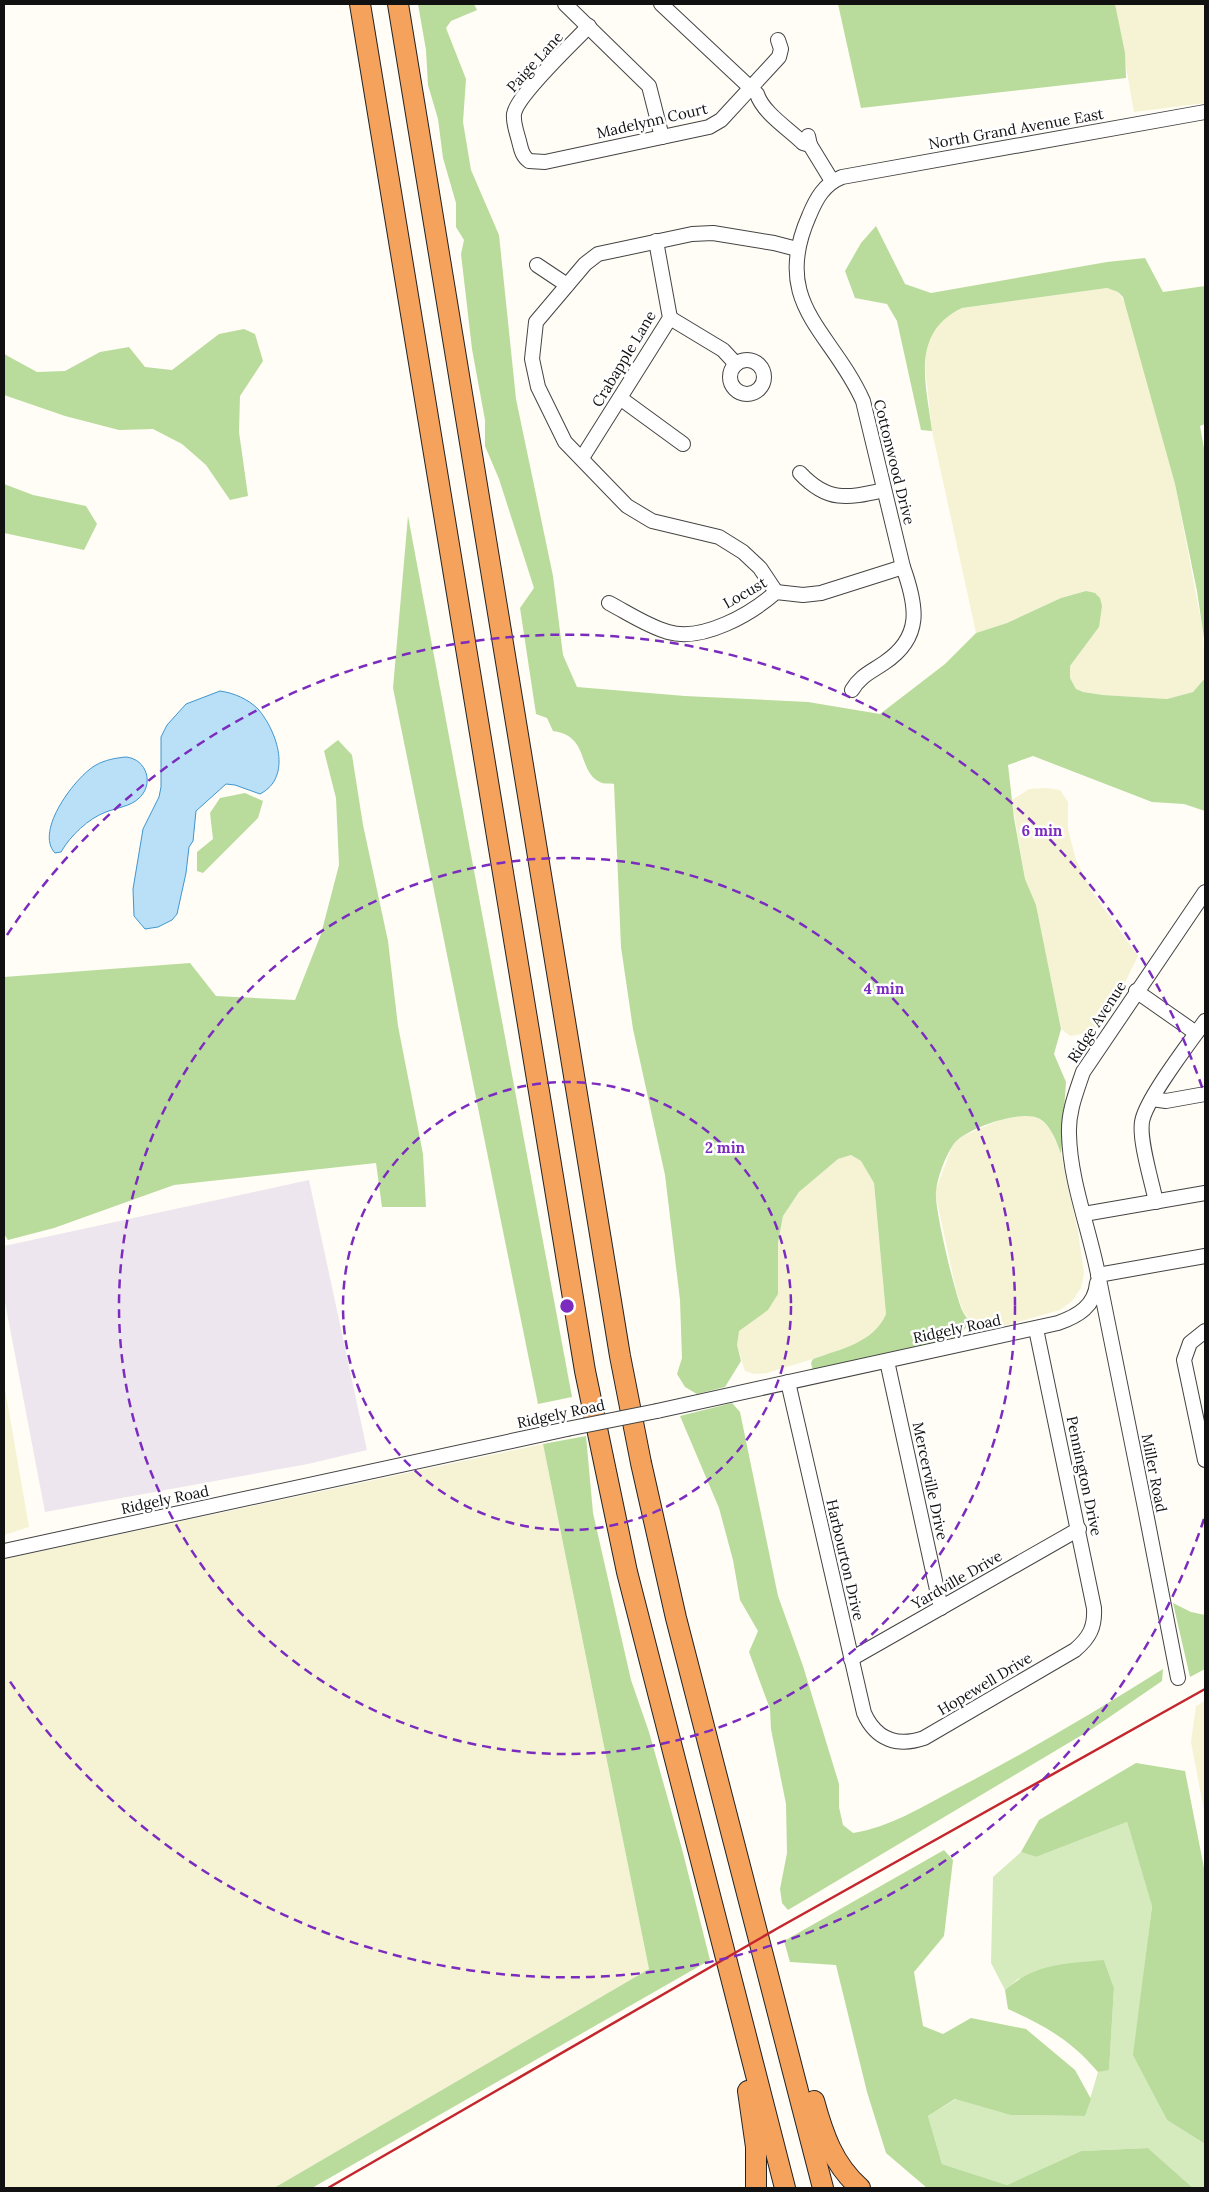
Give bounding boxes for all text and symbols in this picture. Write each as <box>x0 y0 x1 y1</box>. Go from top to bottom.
street label: Paige Lane <box>502 27 567 96</box>
street label: Madelynn Court <box>595 98 709 143</box>
street label: North Grand Avenue East <box>927 104 1105 153</box>
street label: Crabapple Lane <box>587 307 660 410</box>
street label: Cottonwood Drive <box>870 397 919 527</box>
street label: Locust <box>720 572 770 613</box>
text: 6 min <box>1022 821 1063 840</box>
street label: Ridge Avenue <box>1063 977 1130 1066</box>
text: 4 min <box>864 979 905 998</box>
text: 2 min <box>705 1138 746 1157</box>
centre of rings <box>558 1297 576 1315</box>
street label: Ridgely Road <box>911 1310 1003 1347</box>
street label: Ridgely Road <box>515 1395 607 1432</box>
street label: Pennington Drive <box>1063 1414 1106 1538</box>
street label: Mercerville Drive <box>909 1420 952 1542</box>
street label: Miller Road <box>1138 1432 1171 1514</box>
street label: Ridgely Road <box>119 1481 211 1518</box>
street label: Harbourton Drive <box>822 1497 869 1622</box>
street label: Yardville Drive <box>907 1546 1005 1614</box>
street label: Hopewell Drive <box>934 1648 1035 1719</box>

